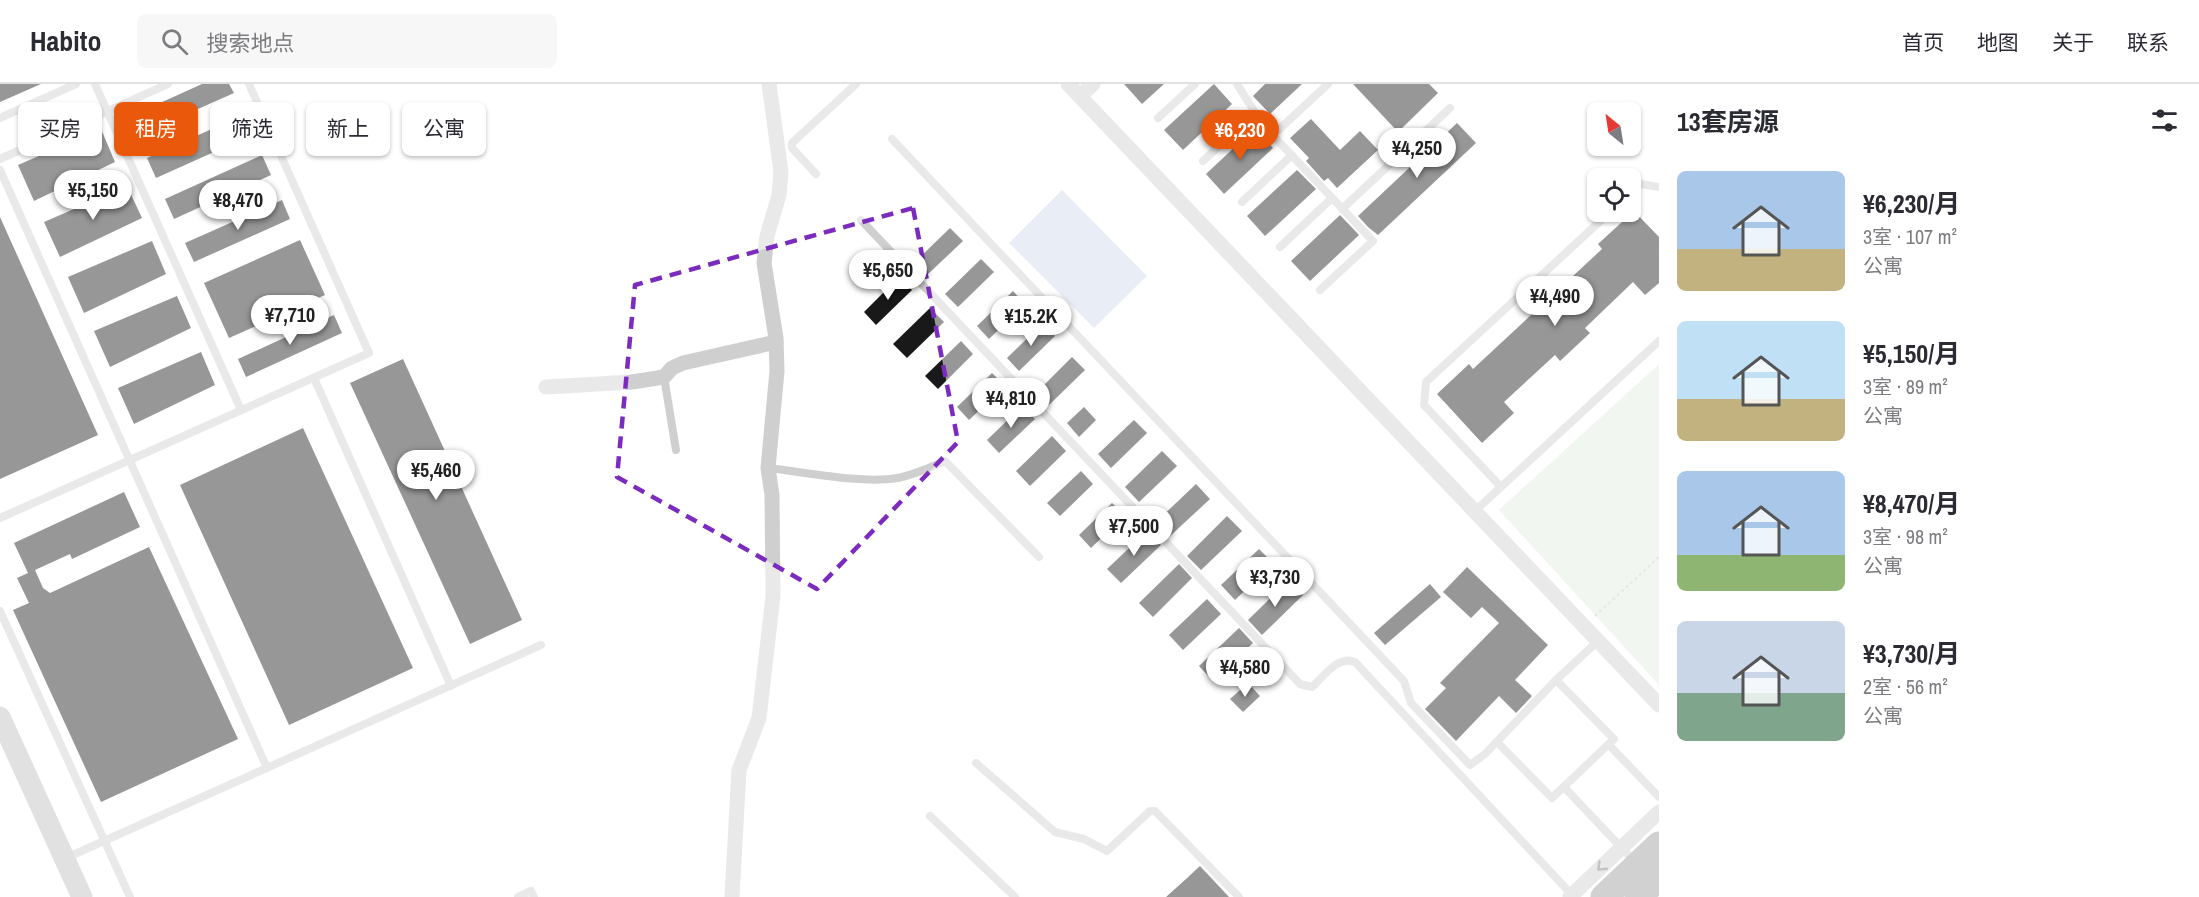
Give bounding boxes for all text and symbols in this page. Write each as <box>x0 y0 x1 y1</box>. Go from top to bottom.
search box <box>137 14 557 68</box>
text: Habito <box>30 22 101 60</box>
icon: search <box>158 25 191 58</box>
text: 搜索地点 <box>206 28 294 58</box>
text: 首页 <box>1902 28 1944 57</box>
text: 地图 <box>1977 28 2019 57</box>
text: 关于 <box>2052 28 2094 57</box>
text: 联系 <box>2127 28 2169 57</box>
chip: 买房 <box>18 102 102 156</box>
chip: 租房 <box>114 102 198 156</box>
chip: 筛选 <box>210 102 294 156</box>
chip: 新上 <box>306 102 390 156</box>
chip: 公寓 <box>402 102 486 156</box>
north arrow <box>1587 102 1641 156</box>
map controls <box>1587 102 1641 222</box>
text: 13套房源 <box>1677 104 1779 139</box>
icon: filters <box>2148 104 2181 137</box>
pin: ¥6,230 <box>1191 110 1289 161</box>
text: ¥6,230 <box>1215 116 1265 143</box>
pin: ¥4,250 <box>1368 128 1466 179</box>
text: ¥4,250 <box>1392 134 1442 161</box>
button: locate <box>1587 168 1641 222</box>
pin: ¥5,150 <box>44 170 142 221</box>
text: ¥5,150 <box>68 176 118 203</box>
pin: ¥8,470 <box>189 180 287 231</box>
text: ¥8,470 <box>213 186 263 213</box>
text: ¥6,230/月 <box>1863 186 1960 221</box>
icon: home <box>1725 195 1797 267</box>
text: 3室 · 107 m² <box>1863 223 1957 250</box>
pin: ¥5,650 <box>839 250 937 301</box>
text: 公寓 <box>1863 252 1903 279</box>
text: ¥5,650 <box>863 256 913 283</box>
pin: ¥4,490 <box>1506 276 1604 327</box>
text: ¥4,490 <box>1530 282 1580 309</box>
pin: ¥7,710 <box>241 295 339 346</box>
pin: ¥15.2K <box>982 296 1080 347</box>
text: ¥7,710 <box>265 301 315 328</box>
text: ¥15.2K <box>1005 302 1057 329</box>
text: ¥5,150/月 <box>1863 336 1960 371</box>
icon: home <box>1725 345 1797 417</box>
text: 3室 · 89 m² <box>1863 373 1948 400</box>
pin: ¥4,810 <box>962 378 1060 429</box>
text: ¥4,810 <box>986 384 1036 411</box>
text: 公寓 <box>1863 402 1903 429</box>
pin: ¥5,460 <box>387 450 485 501</box>
text: ¥5,460 <box>411 456 461 483</box>
text: ¥8,470/月 <box>1863 486 1960 521</box>
icon: home <box>1725 495 1797 567</box>
pin: ¥7,500 <box>1085 506 1183 557</box>
text: ¥7,500 <box>1109 512 1159 539</box>
text: 3室 · 98 m² <box>1863 523 1948 550</box>
text: 公寓 <box>1863 552 1903 579</box>
pin: ¥3,730 <box>1226 557 1324 608</box>
text: ¥3,730 <box>1250 563 1300 590</box>
text: ¥3,730/月 <box>1863 636 1960 671</box>
icon: home <box>1725 645 1797 717</box>
pin: ¥4,580 <box>1196 647 1294 698</box>
text: ¥4,580 <box>1220 653 1270 680</box>
text: 2室 · 56 m² <box>1863 673 1948 700</box>
text: 公寓 <box>1863 702 1903 729</box>
one-way arrow <box>1598 860 1608 871</box>

